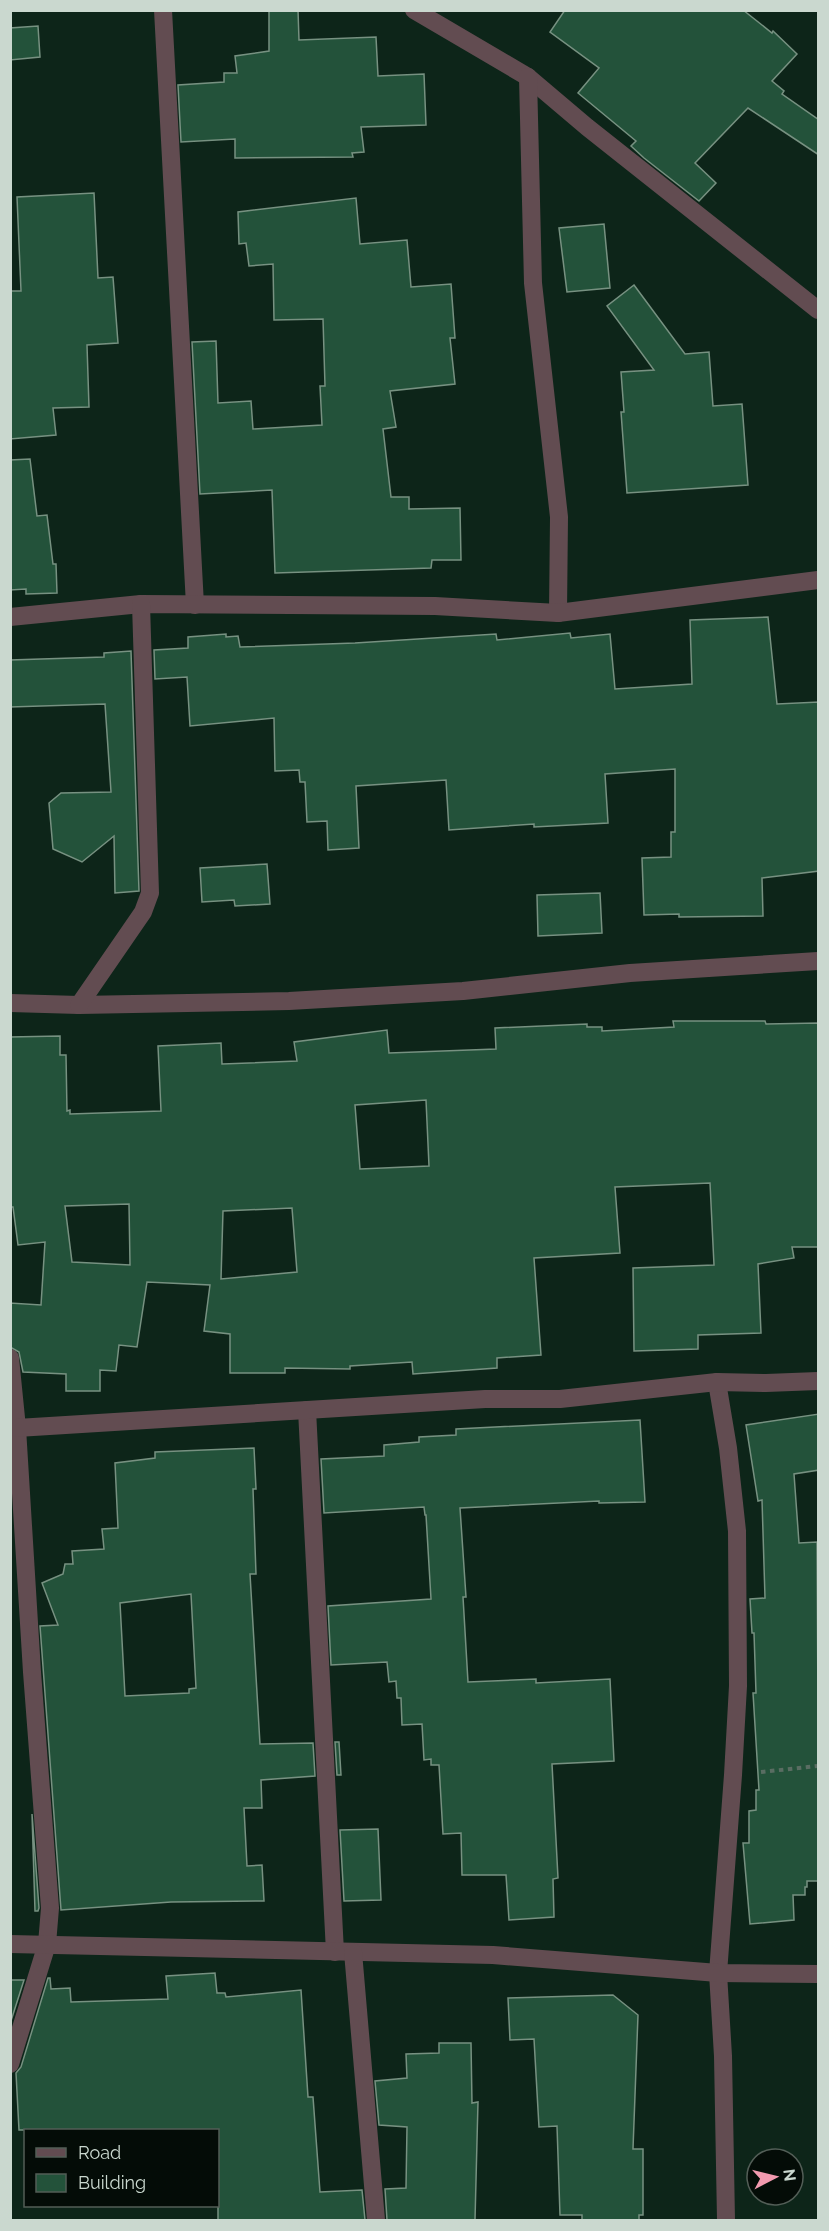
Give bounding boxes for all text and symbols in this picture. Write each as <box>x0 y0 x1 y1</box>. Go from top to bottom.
legend <box>24 2129 219 2207</box>
text: Road <box>78 2142 121 2163</box>
north arrow <box>745 2147 805 2207</box>
text: N <box>779 2168 800 2182</box>
text: Building <box>78 2172 146 2193</box>

